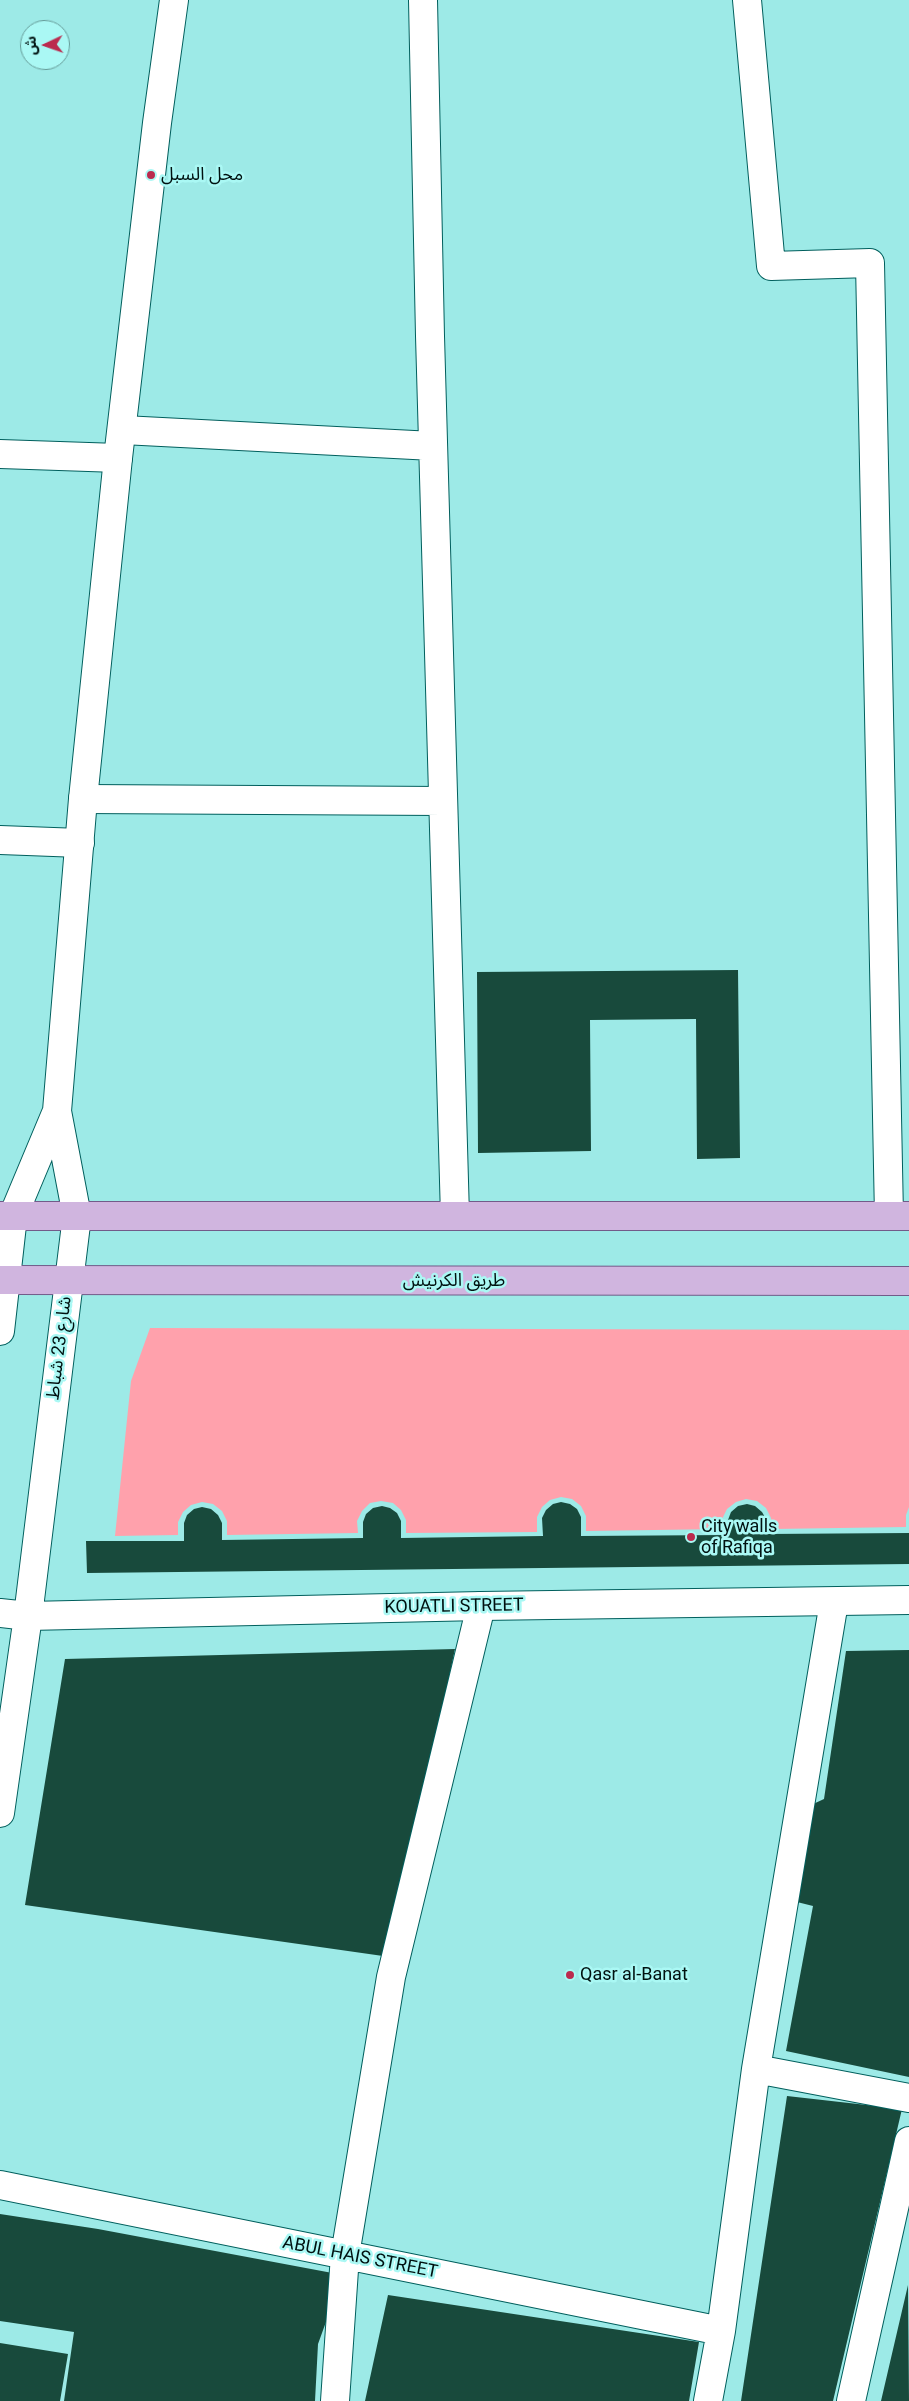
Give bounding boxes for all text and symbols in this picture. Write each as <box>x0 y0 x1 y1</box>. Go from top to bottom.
north arrow <box>20 20 70 70</box>
text: ش <box>23 36 40 56</box>
place label: محل السبل <box>161 164 243 186</box>
marker: محل السبل <box>145 169 157 181</box>
street label: طريق الكرنيش <box>403 1270 505 1292</box>
street label: شارع 23 شباط <box>43 1295 77 1401</box>
place label: City walls of Rafiqa <box>701 1516 777 1558</box>
marker: City walls of Rafiqa <box>685 1531 697 1543</box>
street label: KOUATLI STREET <box>384 1595 524 1619</box>
place label: Qasr al-Banat <box>580 1964 688 1986</box>
marker: Qasr al-Banat <box>564 1969 576 1981</box>
street label: ABUL HAIS STREET <box>281 2232 439 2284</box>

